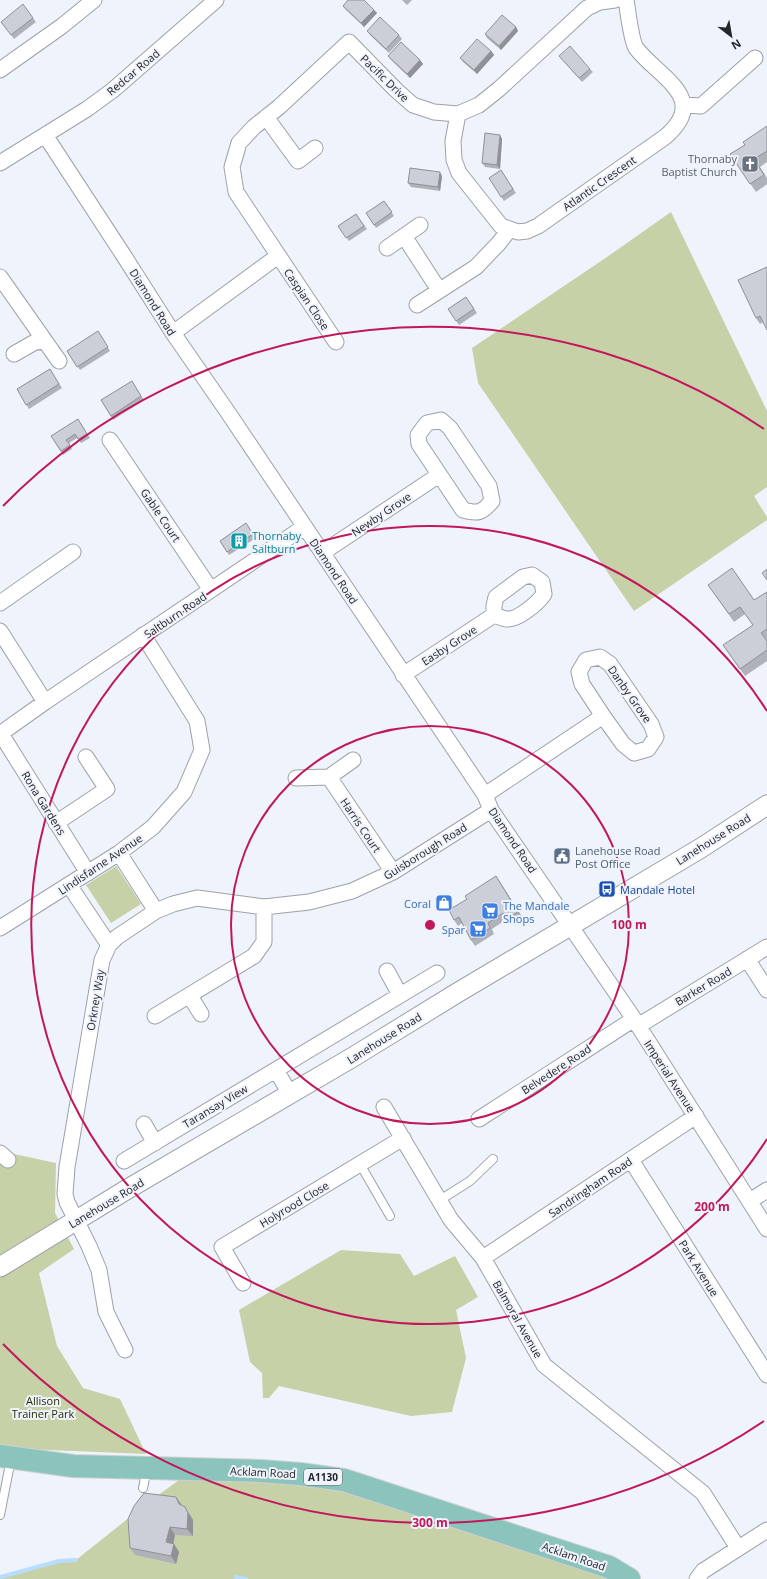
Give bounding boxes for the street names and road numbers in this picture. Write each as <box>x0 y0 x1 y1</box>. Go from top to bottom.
street label: Redcar Road <box>103 45 163 99</box>
street label: Pacific Drive <box>357 51 413 105</box>
street label: Atlantic Crescent <box>559 152 639 214</box>
street label: Caspian Close <box>281 265 333 333</box>
street label: Diamond Road <box>126 266 180 338</box>
street label: Gable Court <box>138 485 184 545</box>
street label: Newby Grove <box>348 489 414 539</box>
street label: Diamond Road <box>306 535 362 607</box>
street label: Saltburn Road <box>141 588 209 642</box>
street label: Easby Grove <box>418 621 480 669</box>
street label: Danby Grove <box>605 662 655 726</box>
street label: Rona Gardens <box>18 768 70 838</box>
street label: Harris Court <box>337 795 385 855</box>
street label: Diamond Road <box>485 804 541 876</box>
street label: Lanehouse Road <box>673 810 753 868</box>
street label: Guisborough Road <box>380 819 470 883</box>
street label: Lindisfarne Avenue <box>55 830 145 898</box>
street label: Barker Road <box>672 963 734 1009</box>
street label: Orkney Way <box>83 968 107 1032</box>
street label: Lanehouse Road <box>344 1009 424 1067</box>
street label: Imperial Avenue <box>641 1037 699 1115</box>
street label: Belvedere Road <box>518 1041 594 1097</box>
street label: Taransay View <box>180 1080 251 1131</box>
street label: Sandringham Road <box>545 1153 635 1221</box>
street label: Lanehouse Road <box>66 1175 146 1231</box>
street label: Holyrood Close <box>257 1177 331 1231</box>
street label: Park Avenue <box>676 1237 722 1299</box>
street label: Balmoral Avenue <box>490 1277 546 1361</box>
street label: Acklam Road <box>230 1463 296 1481</box>
road number: A1130 <box>304 1469 342 1485</box>
street label: Acklam Road <box>540 1538 608 1574</box>

